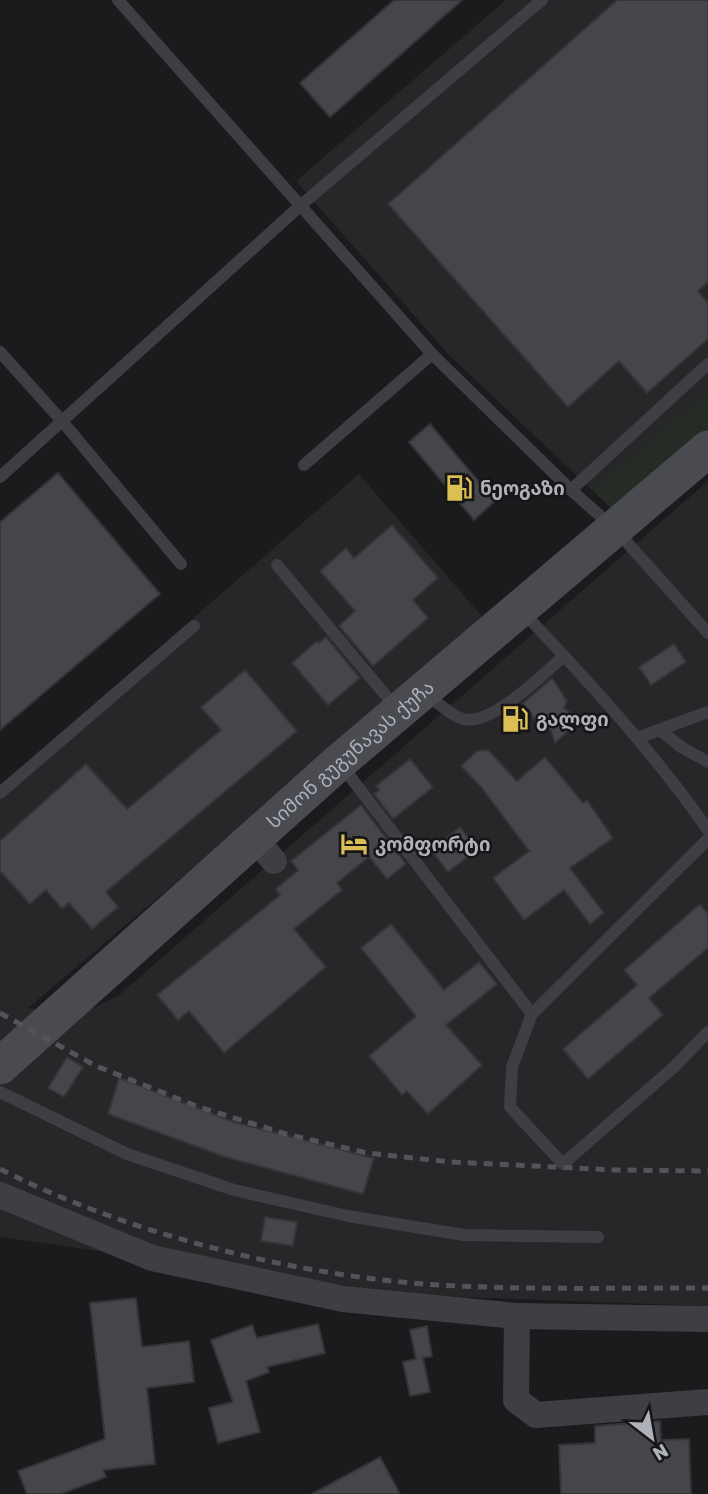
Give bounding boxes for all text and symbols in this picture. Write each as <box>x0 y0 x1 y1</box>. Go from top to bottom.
fuel station icon: ნეოგაზი <box>444 473 474 503</box>
place label: ნეოგაზი <box>480 477 565 500</box>
street label: სიმონ გუგუნავას ქუჩა <box>262 676 439 833</box>
fuel station icon: გალფი <box>500 704 530 734</box>
place label: გალფი <box>536 708 609 731</box>
hotel icon: კომფორტი <box>339 829 369 859</box>
place label: კომფორტი <box>375 833 490 856</box>
north arrow <box>617 1403 687 1473</box>
text: N <box>649 1439 672 1466</box>

